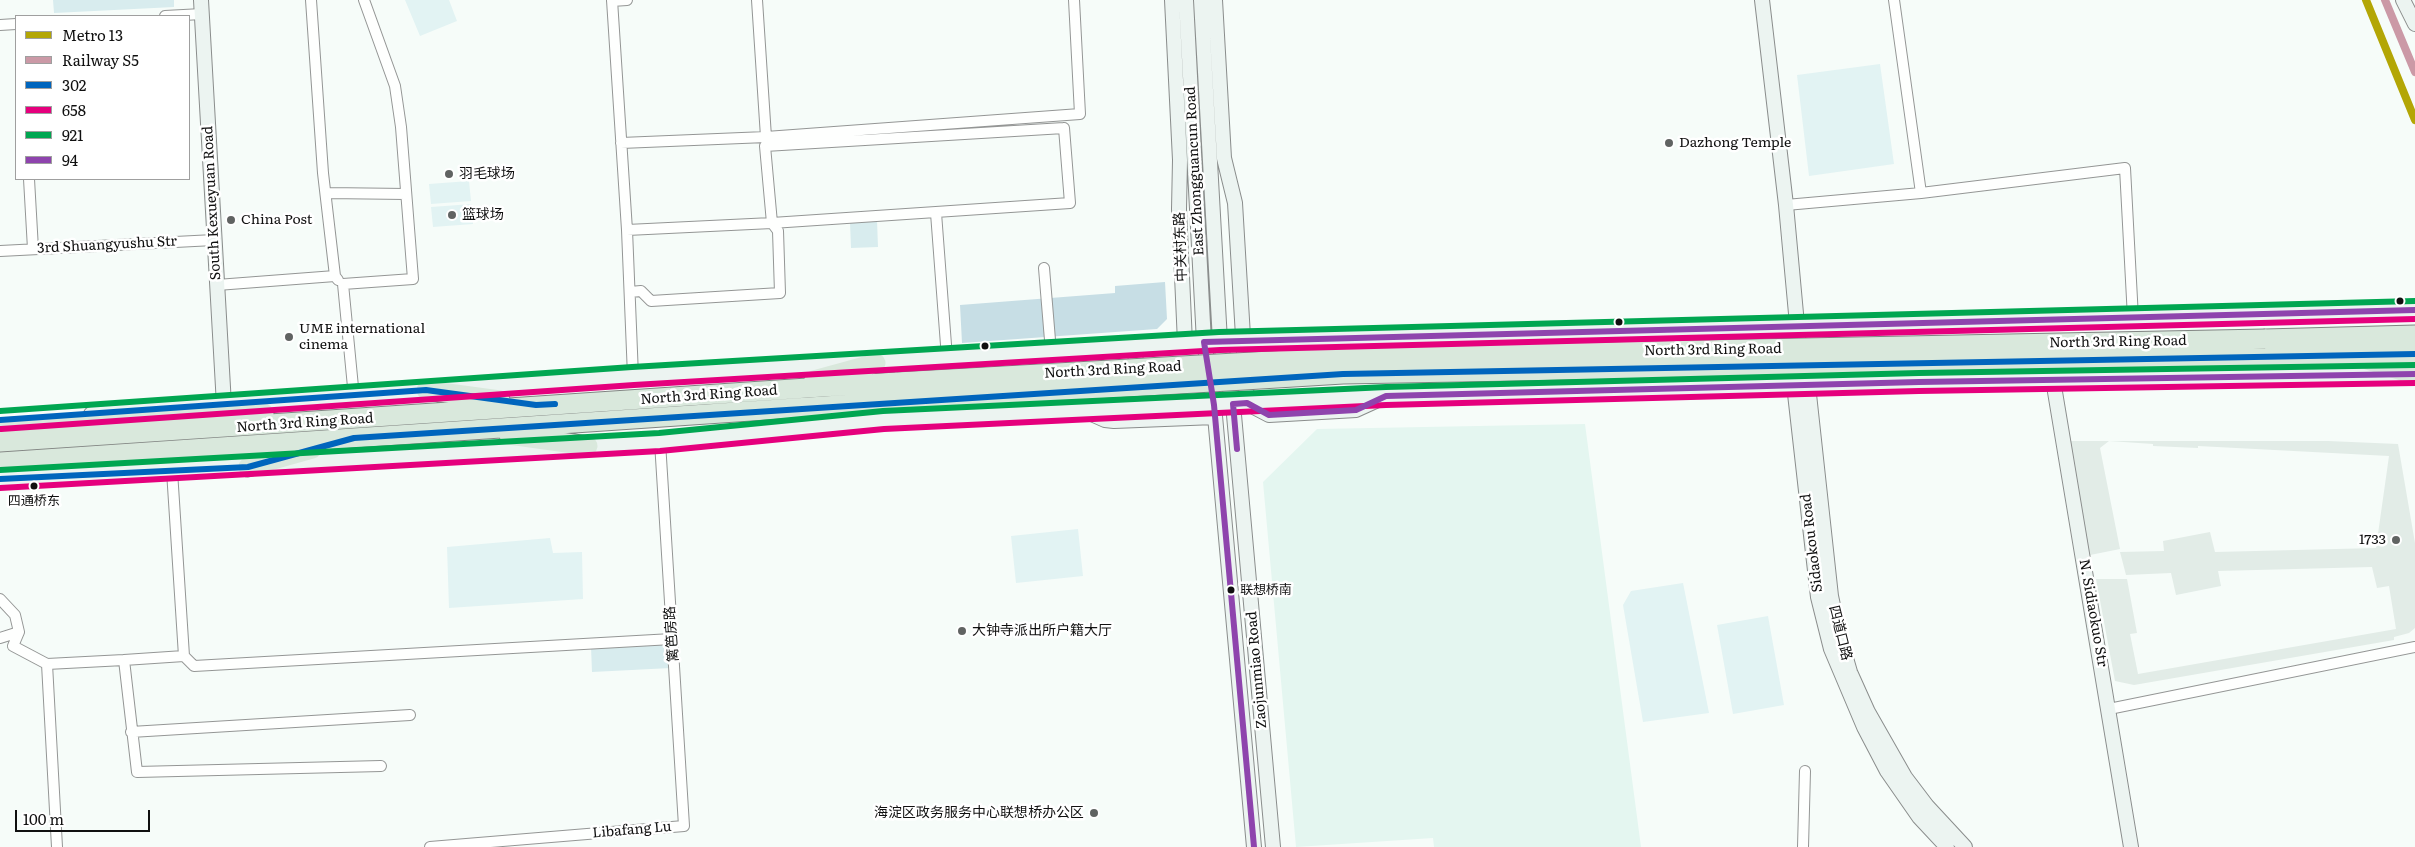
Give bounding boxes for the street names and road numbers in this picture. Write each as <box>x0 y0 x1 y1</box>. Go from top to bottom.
street label: East Zhongguancun Road <box>1182 86 1208 256</box>
street label: South Kexueyuan Road <box>200 125 224 281</box>
street label: 中关村东路 <box>1171 212 1191 282</box>
street label: 3rd Shuangyushu Str <box>37 233 177 257</box>
street label: North 3rd Ring Road <box>2049 332 2187 352</box>
street label: North 3rd Ring Road <box>1644 340 1782 360</box>
street label: North 3rd Ring Road <box>1044 358 1182 382</box>
street label: North 3rd Ring Road <box>640 382 778 408</box>
street label: North 3rd Ring Road <box>236 410 374 436</box>
street label: Sidaokou Road <box>1798 493 1826 593</box>
street label: N. Sidiaokuo Str <box>2075 558 2111 668</box>
street label: 四道口路 <box>1825 604 1855 662</box>
street label: 篱笆房路 <box>662 605 682 663</box>
street label: Zaojunmiao Road <box>1244 611 1270 729</box>
street label: Libafang Lu <box>592 818 672 842</box>

